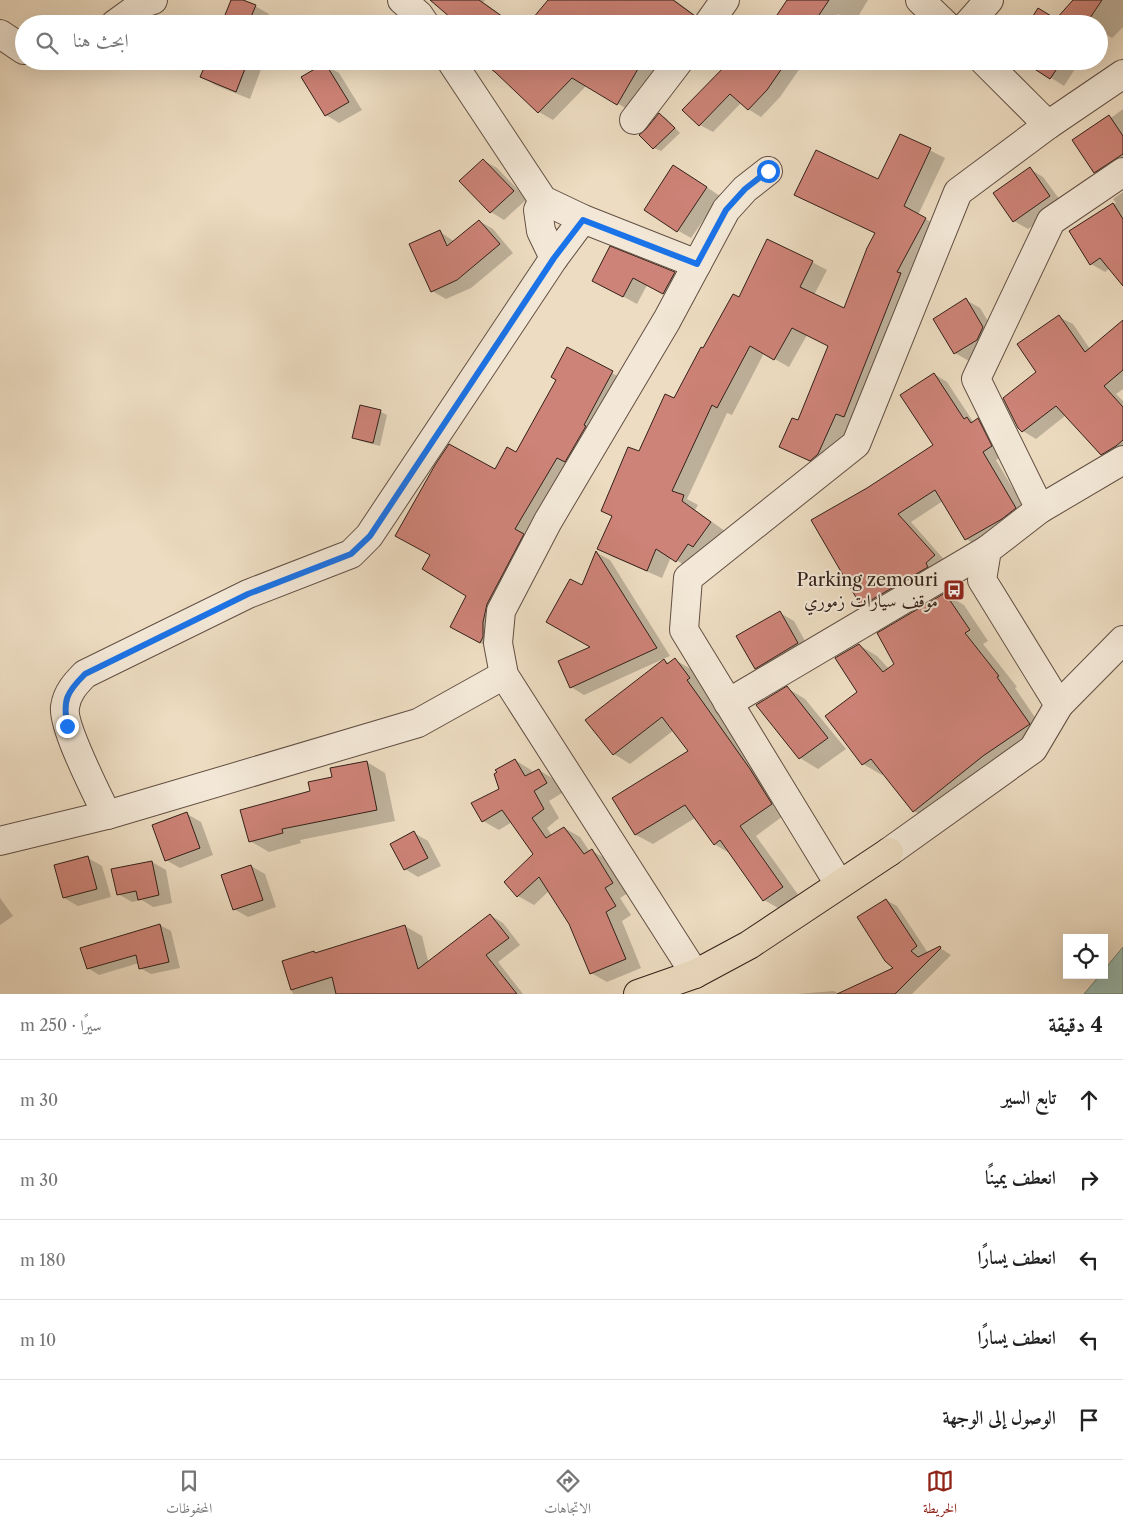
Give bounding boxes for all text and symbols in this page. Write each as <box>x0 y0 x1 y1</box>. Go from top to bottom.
search box <box>15 15 1108 70</box>
icon: search <box>33 29 61 57</box>
text: ابحث هنا <box>73 29 129 52</box>
route start <box>757 160 780 183</box>
place label: Parking zemouri موقف سيارات زموري <box>797 569 939 616</box>
bus stop icon: Parking zemouri موقف سيارات زموري <box>942 578 966 602</box>
route end <box>56 715 79 738</box>
map controls <box>1063 934 1108 979</box>
button: locate <box>1063 934 1108 979</box>
text: 4 دقيقة <box>1049 1012 1103 1037</box>
text: سيرًا · 250 m <box>20 1015 102 1035</box>
text: تابع السير <box>1002 1086 1056 1109</box>
icon: ahead <box>1075 1086 1103 1114</box>
text: 30 m <box>20 1090 58 1110</box>
text: انعطف يمينًا <box>985 1166 1056 1189</box>
icon: right <box>1075 1166 1103 1194</box>
text: 30 m <box>20 1170 58 1190</box>
text: انعطف يسارًا <box>977 1246 1056 1269</box>
icon: left <box>1075 1246 1103 1274</box>
text: 180 m <box>20 1250 66 1270</box>
text: انعطف يسارًا <box>977 1326 1056 1349</box>
icon: left <box>1075 1326 1103 1354</box>
text: 10 m <box>20 1330 56 1350</box>
text: الوصول إلى الوجهة <box>942 1406 1056 1429</box>
icon: arrive <box>1075 1406 1103 1434</box>
tab: المحفوظات <box>166 1467 212 1522</box>
tab: الاتجاهات <box>544 1467 591 1522</box>
tab: الخريطة <box>923 1467 957 1522</box>

